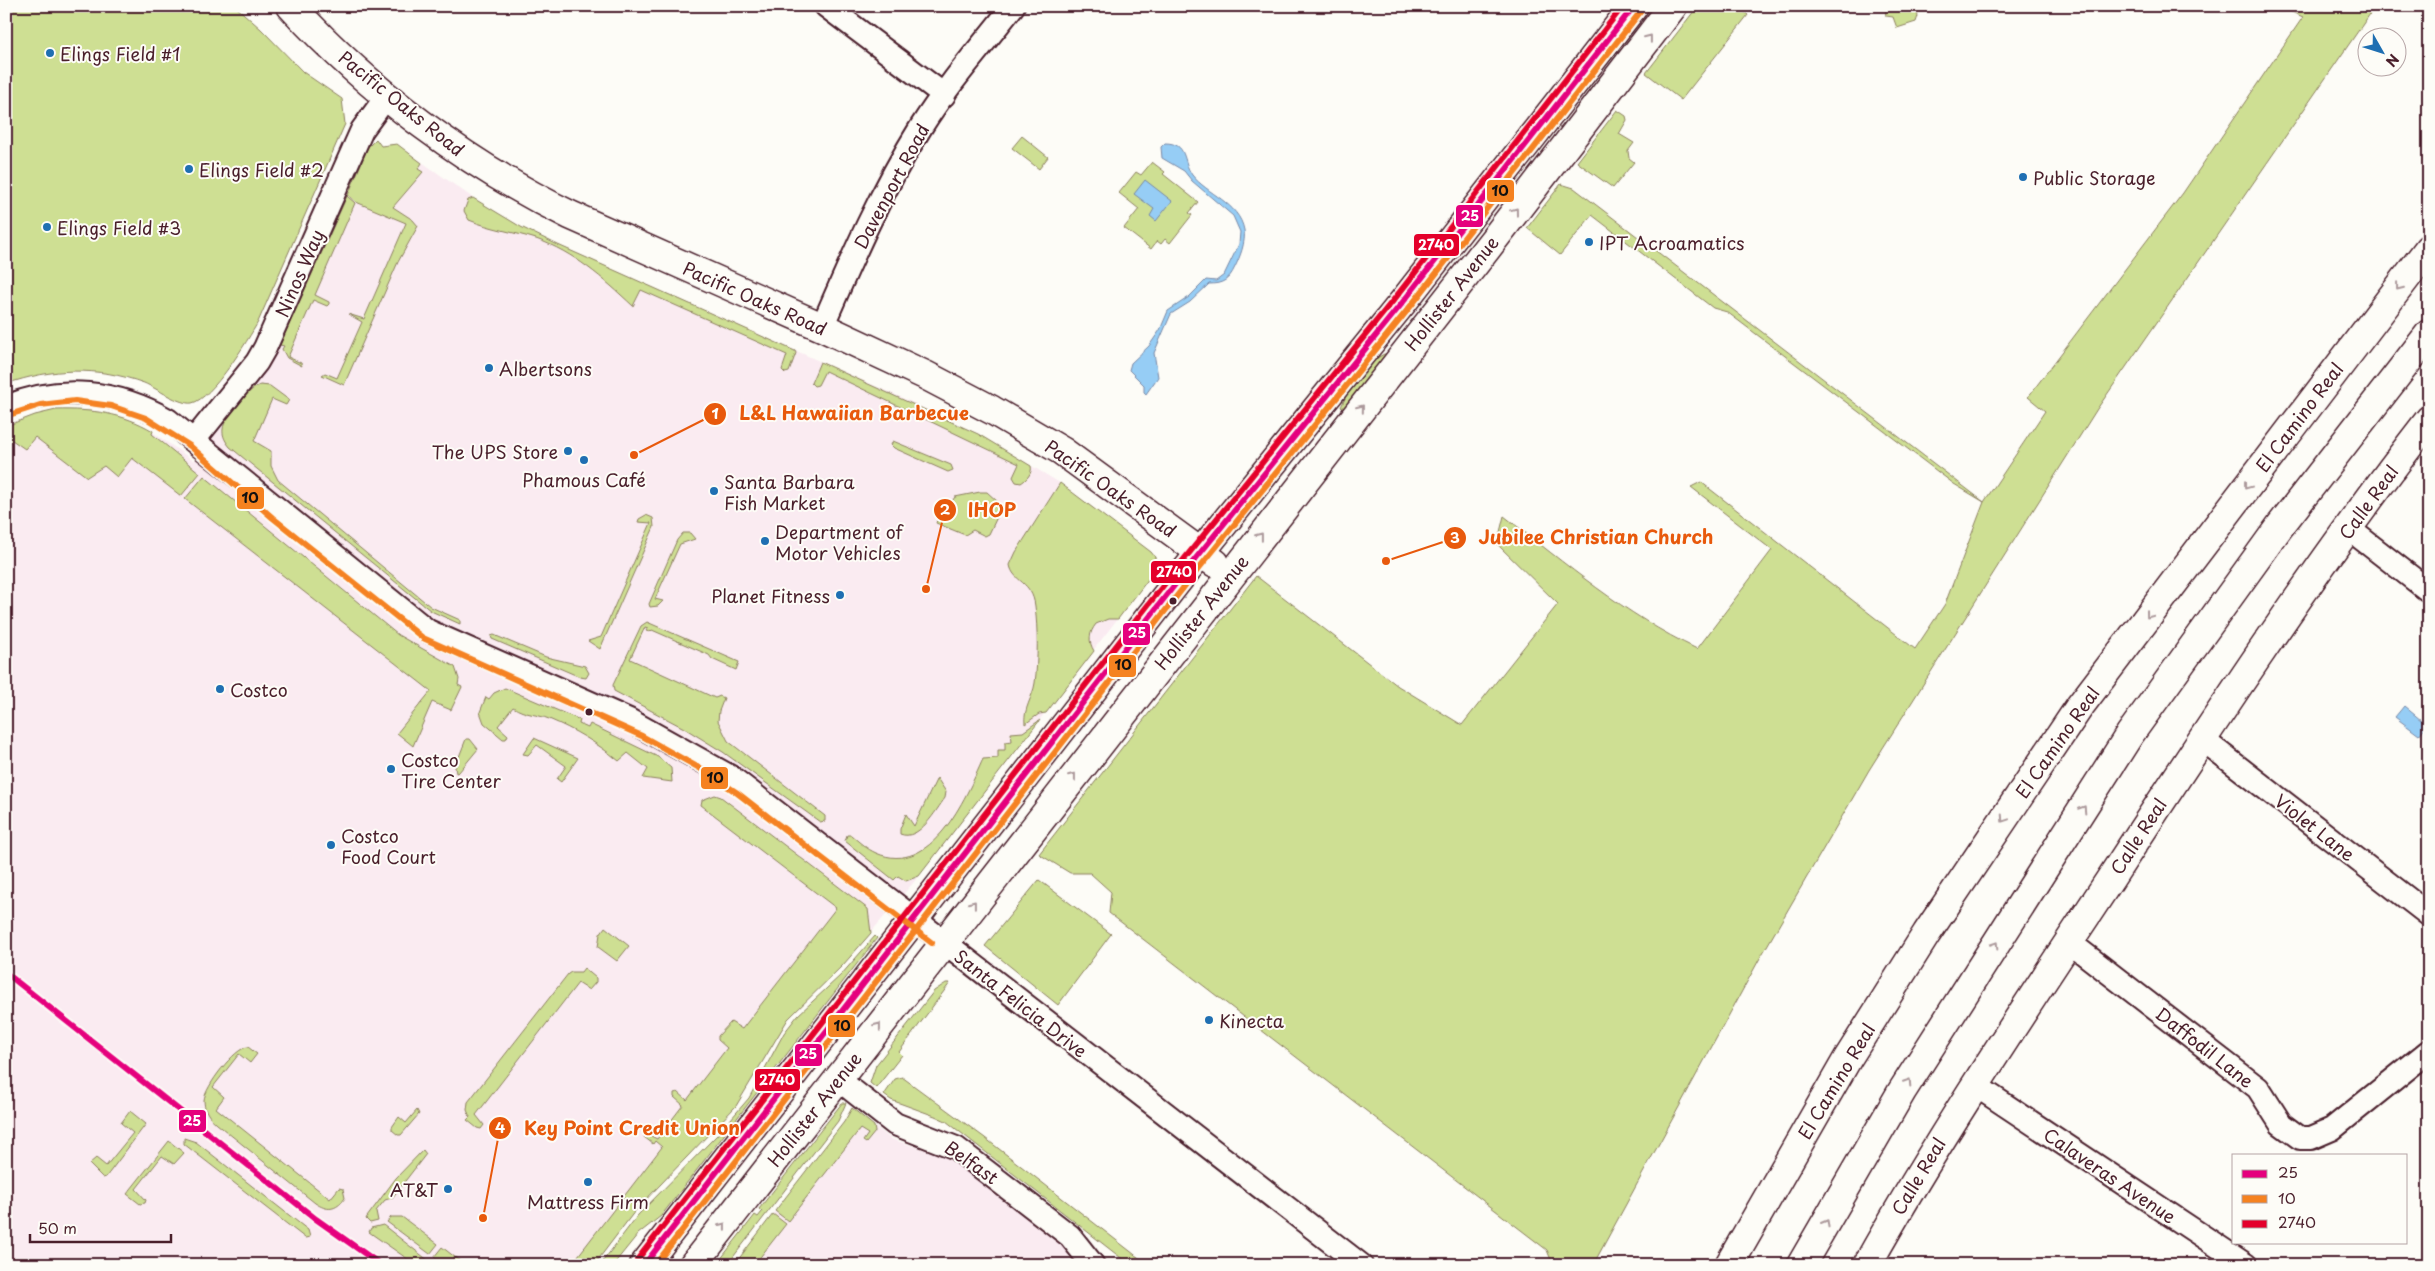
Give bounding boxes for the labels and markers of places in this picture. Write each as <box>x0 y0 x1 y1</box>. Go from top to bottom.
place label: Elings Field #1 <box>60 40 180 67</box>
marker: Elings Field #1 <box>44 47 56 59</box>
place label: Elings Field #2 <box>199 156 324 183</box>
marker: Elings Field #2 <box>183 163 195 175</box>
place label: Public Storage <box>2033 164 2156 191</box>
marker: Public Storage <box>2017 171 2029 183</box>
place label: Elings Field #3 <box>57 214 181 241</box>
marker: Elings Field #3 <box>41 221 53 233</box>
place label: IPT Acroamatics <box>1599 229 1745 256</box>
marker: IPT Acroamatics <box>1583 236 1595 248</box>
place label: Albertsons <box>499 355 592 382</box>
marker: Albertsons <box>483 362 495 374</box>
callout: L&L Hawaiian Barbecue <box>703 397 980 431</box>
place label: The UPS Store <box>432 438 558 465</box>
marker: The UPS Store <box>562 445 574 457</box>
marker: Phamous Café <box>578 454 590 466</box>
place label: Phamous Café <box>522 466 646 493</box>
place label: Santa Barbara Fish Market <box>724 468 855 516</box>
marker: Santa Barbara Fish Market <box>708 485 720 497</box>
callout: IHOP <box>932 493 1026 527</box>
place label: Department of Motor Vehicles <box>775 518 904 566</box>
callout: Jubilee Christian Church <box>1442 521 1725 555</box>
marker: Department of Motor Vehicles <box>759 535 771 547</box>
place label: Planet Fitness <box>711 582 830 609</box>
marker: Planet Fitness <box>834 589 846 601</box>
unlabelled marker <box>1168 596 1178 606</box>
place label: Costco <box>230 676 288 703</box>
marker: Costco <box>214 683 226 695</box>
unlabelled marker <box>584 707 594 717</box>
place label: Costco Tire Center <box>401 746 501 794</box>
marker: Costco Tire Center <box>385 763 397 775</box>
place label: Costco Food Court <box>341 822 436 870</box>
marker: Costco Food Court <box>325 839 337 851</box>
place label: Kinecta <box>1219 1007 1285 1034</box>
marker: Kinecta <box>1203 1014 1215 1026</box>
callout: Key Point Credit Union <box>488 1111 751 1145</box>
place label: AT&T <box>390 1176 439 1203</box>
marker: Mattress Firm <box>582 1176 594 1188</box>
marker: AT&T <box>442 1183 454 1195</box>
place label: Mattress Firm <box>527 1188 649 1215</box>

